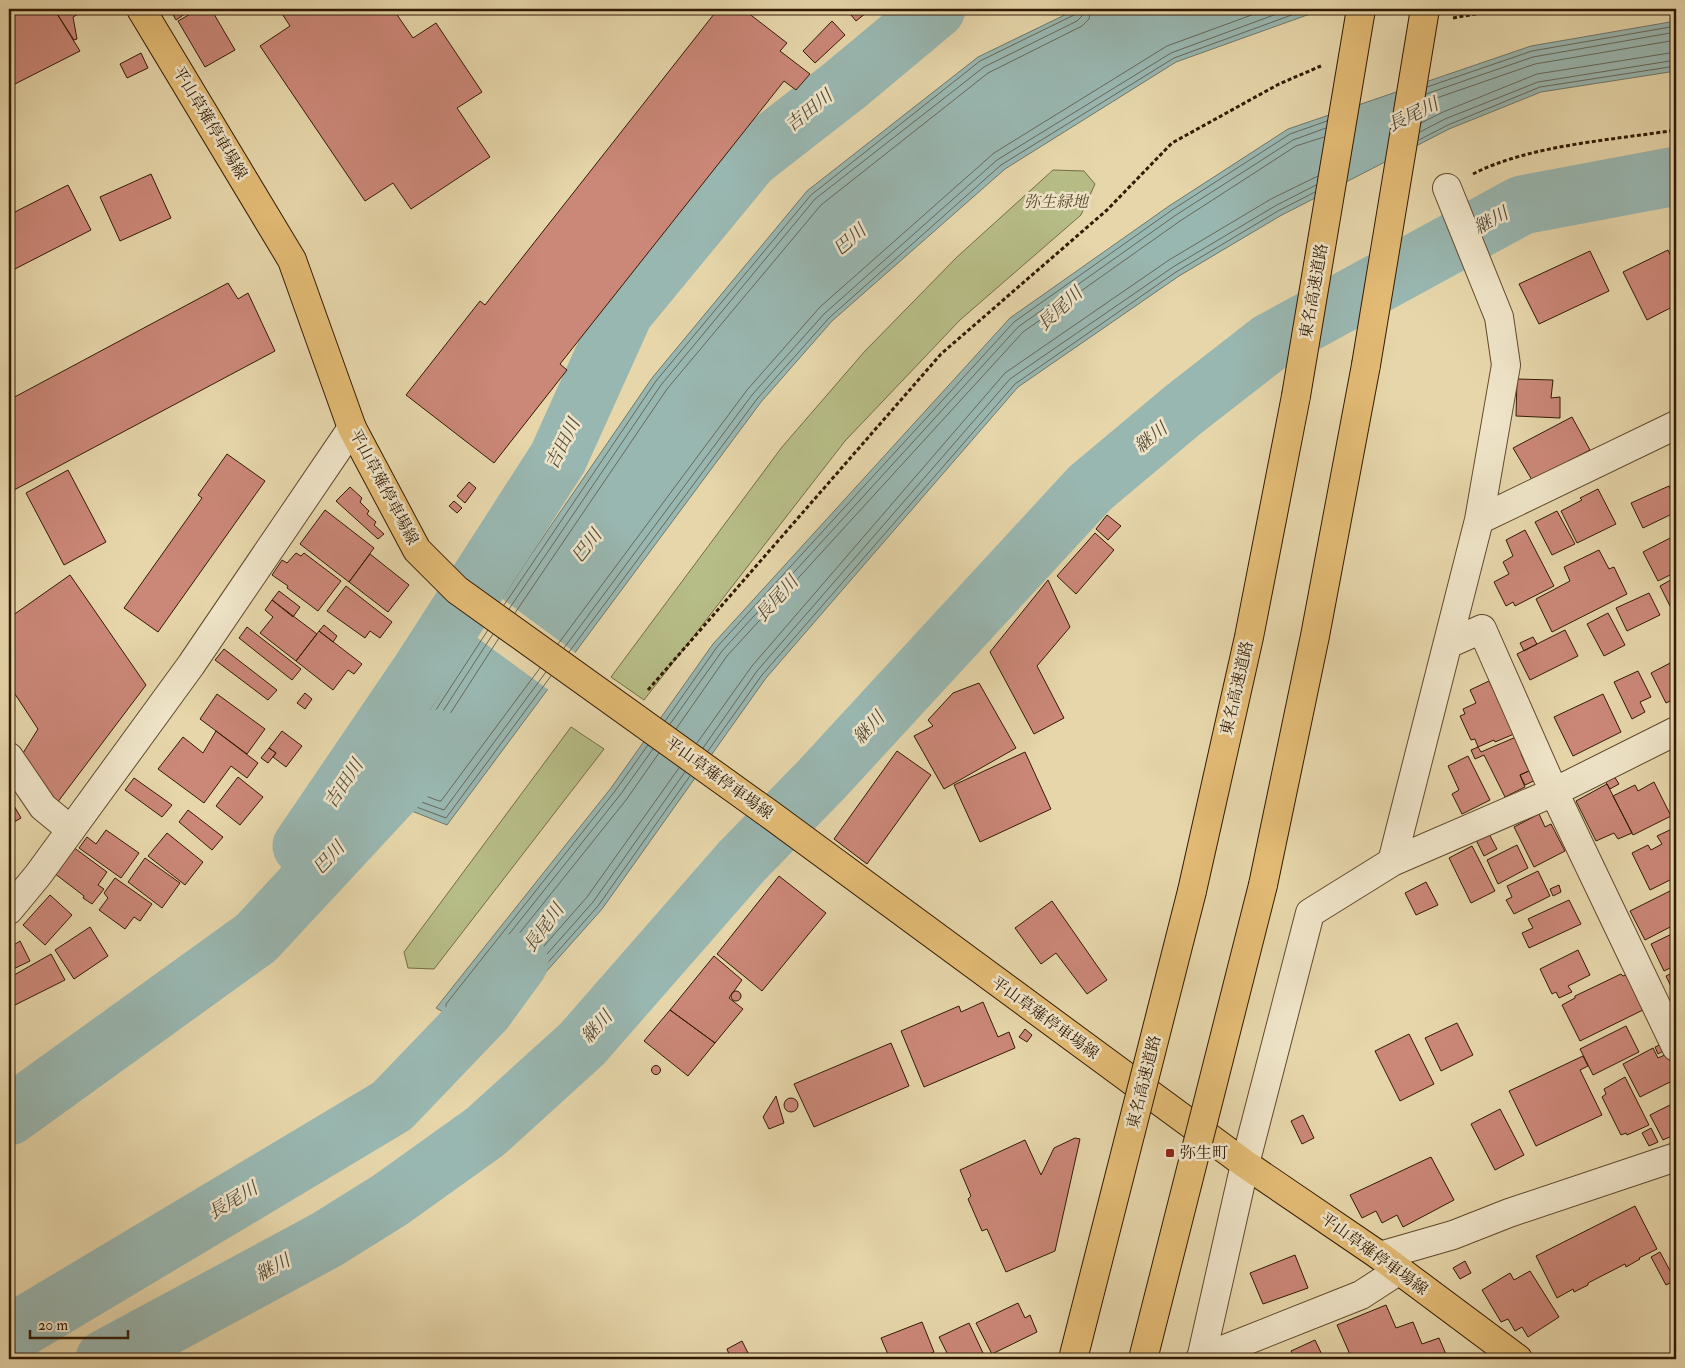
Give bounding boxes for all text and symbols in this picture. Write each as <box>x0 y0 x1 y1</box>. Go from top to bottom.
street label: 平山草薙停車場線 <box>168 63 252 183</box>
water label: 吉田川 <box>781 84 839 137</box>
water label: 長尾川 <box>1384 92 1444 137</box>
park label: 弥生緑地 <box>1024 192 1090 212</box>
water label: 継川 <box>1470 201 1514 240</box>
water label: 巴川 <box>829 218 873 260</box>
street label: 東名高速道路 <box>1296 242 1332 340</box>
water label: 長尾川 <box>1032 281 1089 336</box>
water label: 吉田川 <box>540 413 586 473</box>
water label: 継川 <box>1130 416 1174 458</box>
street label: 平山草薙停車場線 <box>345 426 423 548</box>
water label: 巴川 <box>567 523 608 567</box>
water label: 長尾川 <box>750 570 805 627</box>
street label: 東名高速道路 <box>1216 639 1258 737</box>
water label: 継川 <box>848 706 891 749</box>
street label: 平山草薙停車場線 <box>661 732 777 824</box>
water label: 吉田川 <box>319 754 370 813</box>
water label: 巴川 <box>308 836 351 879</box>
water label: 長尾川 <box>519 898 570 957</box>
street label: 平山草薙停車場線 <box>987 972 1103 1064</box>
water label: 継川 <box>576 1004 619 1048</box>
street label: 東名高速道路 <box>1123 1033 1165 1131</box>
place label: 弥生町 <box>1180 1143 1228 1163</box>
marker: 弥生町 <box>1164 1147 1176 1159</box>
water label: 長尾川 <box>204 1176 264 1225</box>
street label: 平山草薙停車場線 <box>1316 1208 1432 1300</box>
water label: 継川 <box>252 1248 296 1287</box>
scale bar <box>30 1308 128 1340</box>
text: 20 m <box>38 1316 68 1335</box>

